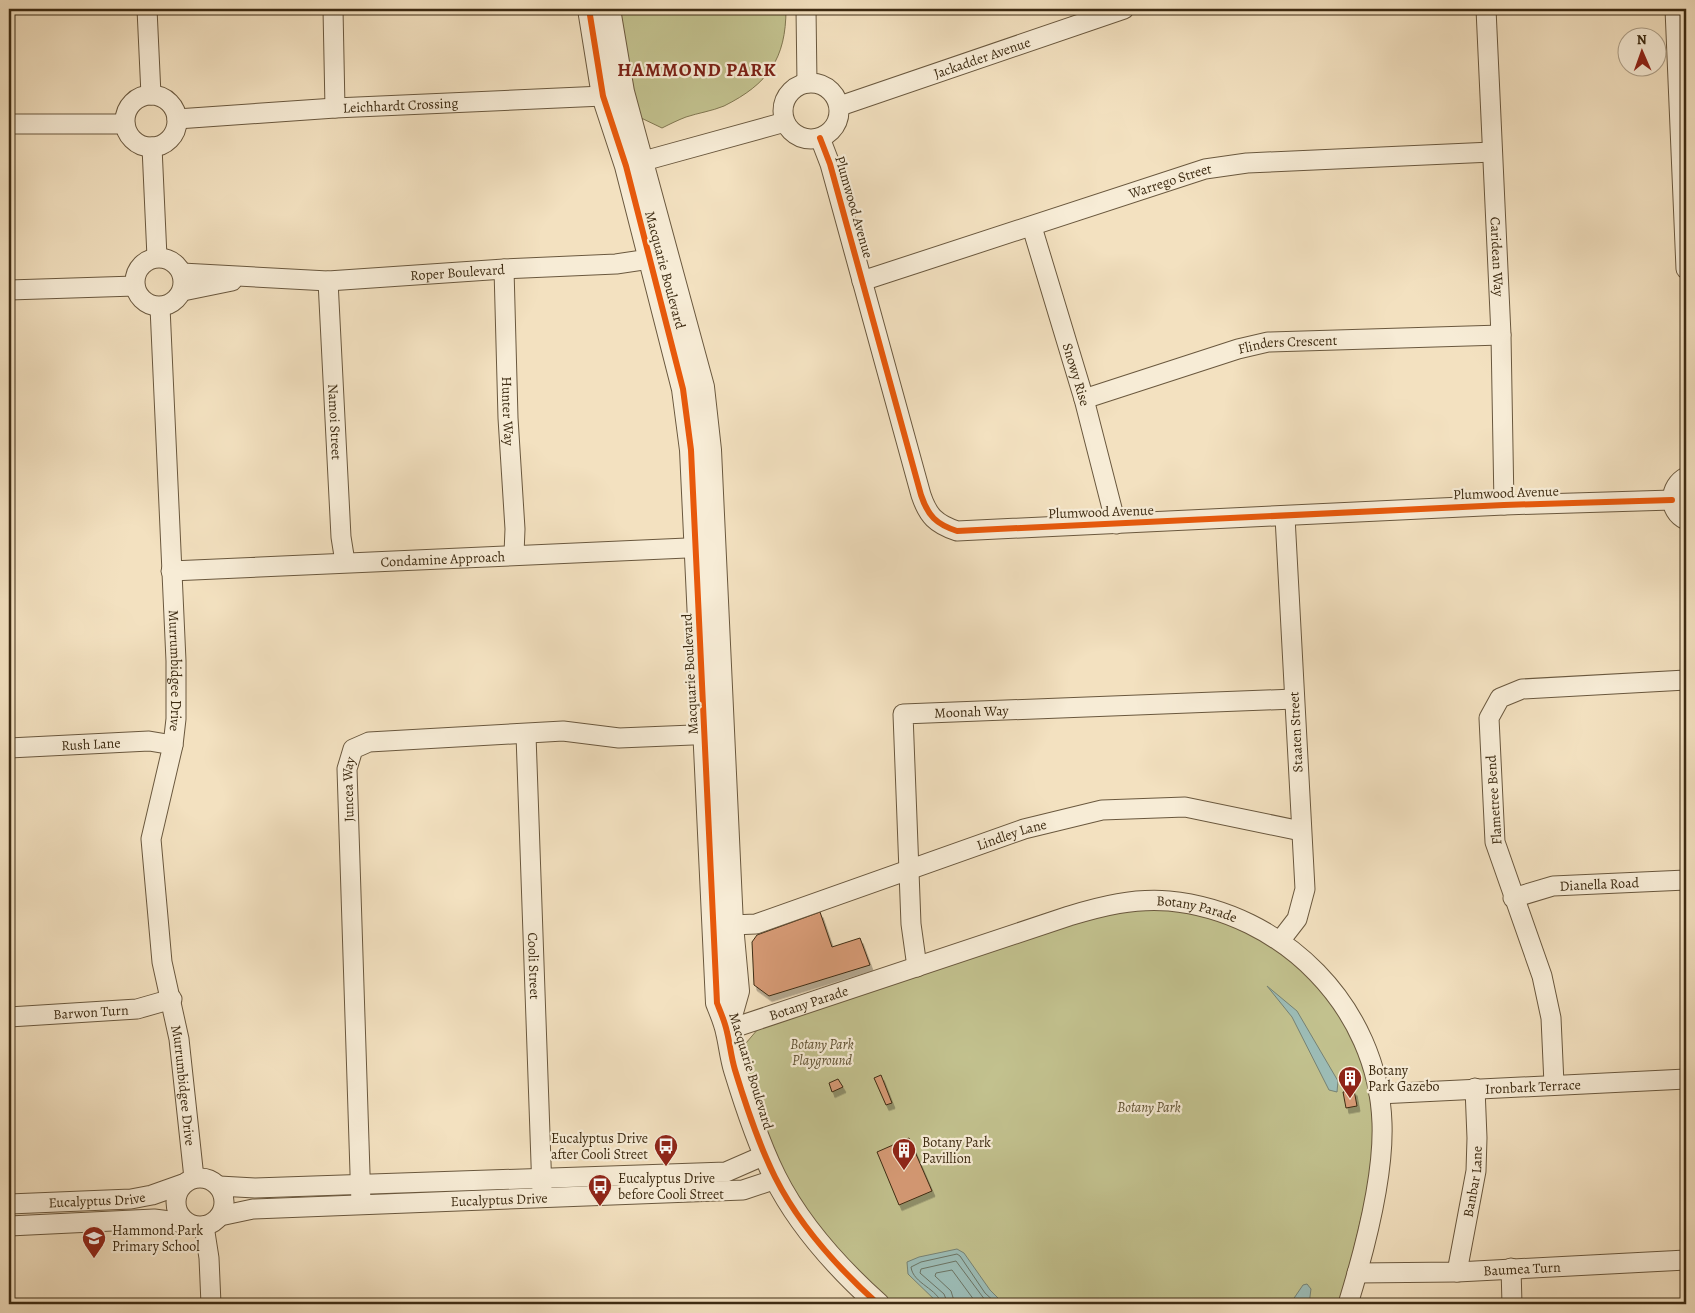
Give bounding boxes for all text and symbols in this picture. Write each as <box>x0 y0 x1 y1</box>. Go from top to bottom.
north arrow <box>1618 28 1668 78</box>
text: N <box>1636 30 1647 49</box>
street label: Jackadder Avenue <box>931 32 1033 83</box>
district label: HAMMOND PARK <box>617 57 777 83</box>
street label: Leichhardt Crossing <box>342 93 459 117</box>
street label: Plumwood Avenue <box>830 154 878 260</box>
street label: Warrego Street <box>1125 159 1213 203</box>
street label: Macquarie Boulevard <box>640 209 690 332</box>
street label: Caridean Way <box>1486 216 1509 298</box>
street label: Roper Boulevard <box>410 259 506 285</box>
street label: Flinders Crescent <box>1236 330 1338 358</box>
street label: Snowy Rise <box>1058 341 1095 408</box>
street label: Hunter Way <box>497 376 519 447</box>
street label: Namoi Street <box>324 383 347 461</box>
street label: Plumwood Avenue <box>1453 482 1559 504</box>
street label: Plumwood Avenue <box>1048 501 1154 523</box>
street label: Condamine Approach <box>380 547 506 571</box>
street label: Murrumbidgee Drive <box>164 609 186 732</box>
street label: Macquarie Boulevard <box>677 612 703 735</box>
street label: Staaten Street <box>1284 691 1308 773</box>
street label: Moonah Way <box>934 700 1010 722</box>
street label: Rush Lane <box>61 733 121 755</box>
street label: Juncea Way <box>337 754 360 822</box>
street label: Flametree Bend <box>1481 754 1507 845</box>
street label: Lindley Lane <box>974 814 1049 855</box>
street label: Dianella Road <box>1559 873 1640 895</box>
street label: Botany Parade <box>1156 891 1240 927</box>
street label: Cooli Street <box>523 932 545 1000</box>
street label: Botany Parade <box>767 981 851 1025</box>
street label: Barwon Turn <box>53 1000 129 1024</box>
street label: Macquarie Boulevard <box>724 1010 778 1132</box>
street label: Murrumbidgee Drive <box>167 1023 200 1147</box>
park label: Botany Park Playground <box>790 1035 854 1070</box>
place label: Botany Park Gazebo <box>1368 1061 1440 1096</box>
building icon: Botany Park Gazebo <box>1337 1065 1363 1099</box>
street label: Ironbark Terrace <box>1484 1075 1581 1098</box>
park label: Botany Park <box>1117 1098 1181 1117</box>
place label: Eucalyptus Drive after Cooli Street <box>551 1129 648 1164</box>
bus stop icon: Eucalyptus Drive after Cooli Street <box>653 1133 679 1167</box>
place label: Botany Park Pavillion <box>922 1133 991 1168</box>
building icon: Botany Park Pavillion <box>891 1137 917 1171</box>
street label: Banbar Lane <box>1458 1145 1486 1219</box>
place label: Eucalyptus Drive before Cooli Street <box>618 1169 724 1204</box>
bus stop icon: Eucalyptus Drive before Cooli Street <box>587 1173 613 1207</box>
street label: Eucalyptus Drive <box>48 1187 147 1212</box>
street label: Eucalyptus Drive <box>450 1188 548 1211</box>
place label: Hammond Park Primary School <box>112 1221 203 1256</box>
school or university icon: Hammond Park Primary School <box>81 1225 107 1259</box>
street label: Baumea Turn <box>1483 1257 1561 1280</box>

